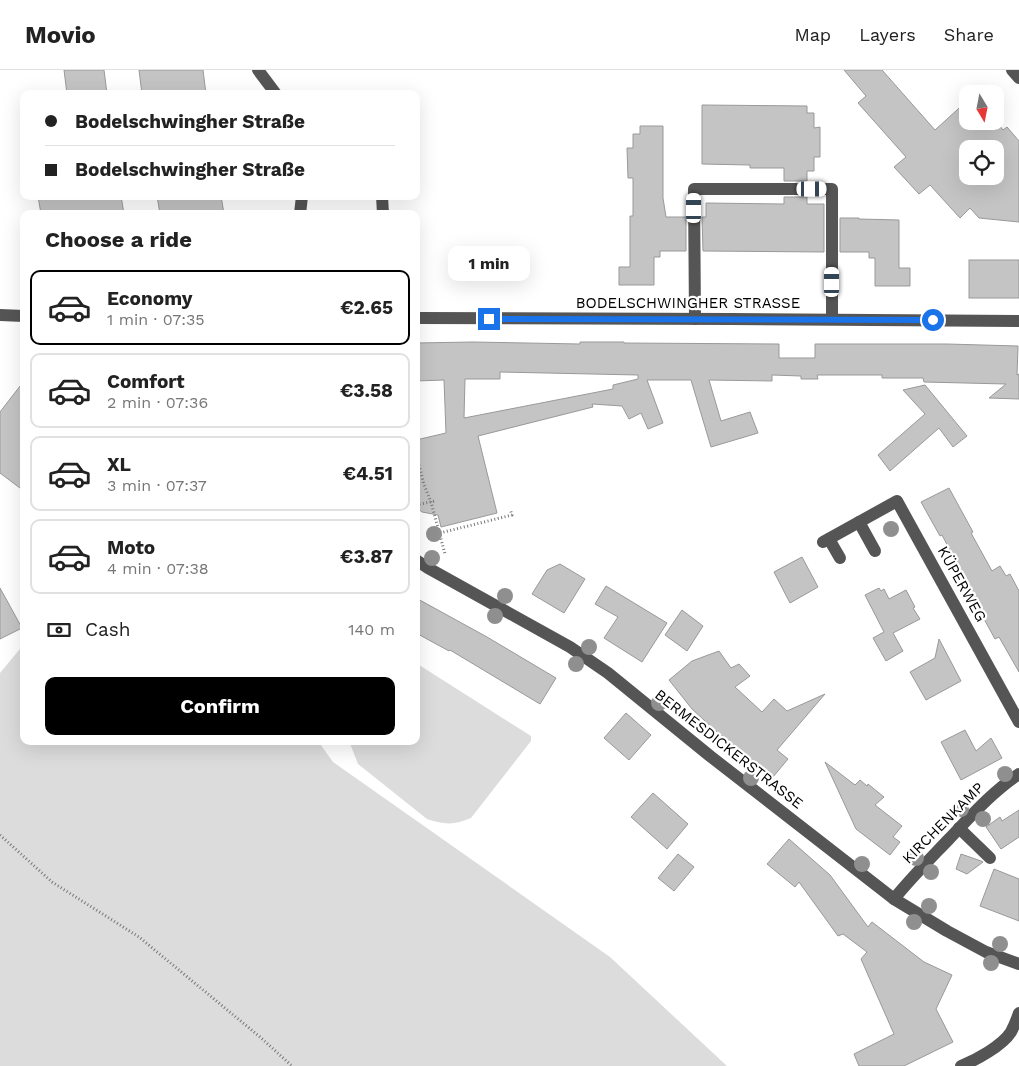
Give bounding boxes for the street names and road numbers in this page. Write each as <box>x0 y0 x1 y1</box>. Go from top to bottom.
street label: BODELSCHWINGHER STRASSE <box>576 294 800 312</box>
street label: KÜPERWEG <box>934 543 990 625</box>
street label: BERMESDICKERSTRASSE <box>651 686 807 812</box>
street label: KIRCHENKAMP <box>899 779 987 867</box>

